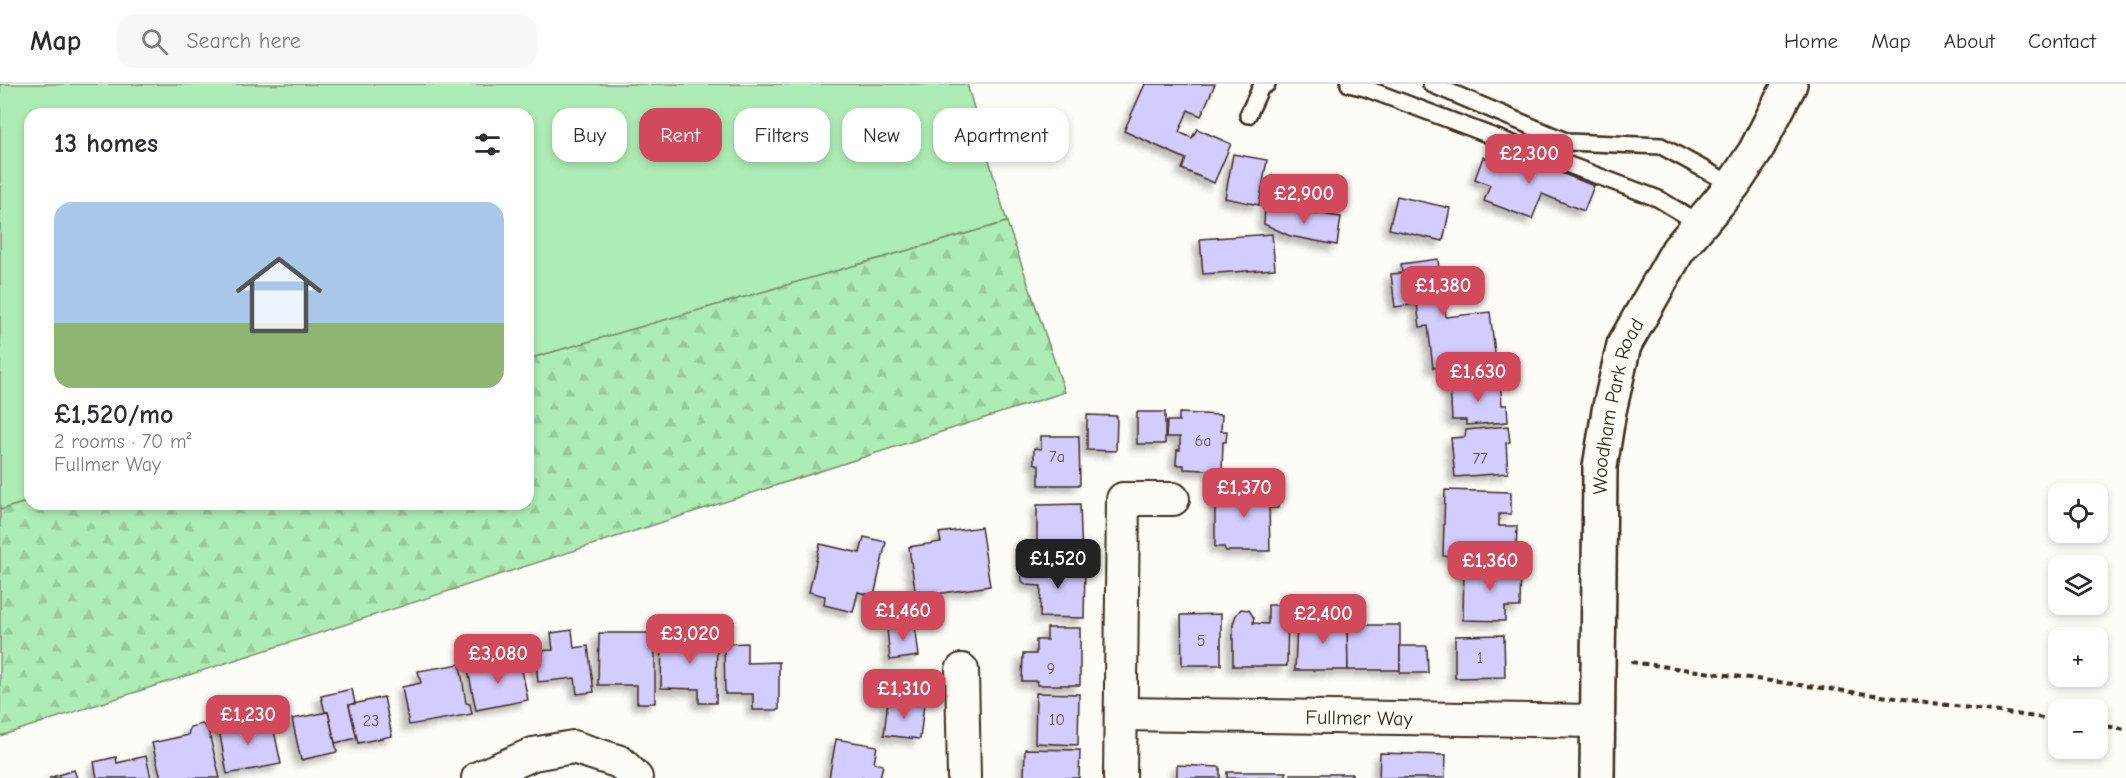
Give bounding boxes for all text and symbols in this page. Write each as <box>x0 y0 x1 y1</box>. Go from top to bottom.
search box <box>117 14 537 68</box>
text: Map <box>30 25 81 57</box>
icon: search <box>138 25 171 58</box>
text: Search here <box>186 28 301 54</box>
text: Home <box>1784 29 1838 53</box>
text: Map <box>1871 29 1911 53</box>
text: About <box>1944 29 1995 53</box>
text: Contact <box>2028 29 2096 53</box>
chip: Buy <box>552 108 627 162</box>
chip: Rent <box>639 108 722 162</box>
chip: Filters <box>734 108 830 162</box>
chip: New <box>842 108 921 162</box>
chip: Apartment <box>933 108 1069 162</box>
icon: filters <box>471 128 504 161</box>
text: 13 homes <box>54 129 158 159</box>
pin: £2,300 <box>1480 134 1578 185</box>
text: £2,300 <box>1499 142 1559 165</box>
pin: £2,900 <box>1255 174 1353 225</box>
text: £2,900 <box>1274 182 1334 205</box>
icon: home <box>225 241 333 349</box>
pin: £1,380 <box>1394 266 1492 317</box>
text: £1,380 <box>1415 274 1471 297</box>
street label: Woodham Park Road <box>1589 314 1649 495</box>
pin: £1,630 <box>1429 352 1527 403</box>
text: £1,630 <box>1450 360 1506 383</box>
text: £1,520/mo <box>54 400 173 430</box>
text: 2 rooms · 70 m² <box>54 430 191 453</box>
house number: 6a <box>1195 432 1211 450</box>
house number: 7a <box>1049 448 1065 466</box>
house number: 77 <box>1472 450 1488 468</box>
text: Fullmer Way <box>54 453 161 476</box>
pin: £1,370 <box>1195 468 1293 519</box>
text: £1,370 <box>1216 476 1272 499</box>
map controls <box>2048 483 2108 759</box>
button: locate <box>2048 483 2108 543</box>
pin: £1,520 <box>1009 539 1107 590</box>
pin: £1,360 <box>1441 541 1539 592</box>
text: £1,520 <box>1030 547 1086 570</box>
text: £1,360 <box>1462 549 1518 572</box>
button: layers <box>2048 555 2108 615</box>
pin: £1,460 <box>854 591 952 642</box>
pin: £2,400 <box>1274 594 1372 645</box>
text: £1,460 <box>875 599 931 622</box>
text: £2,400 <box>1293 602 1353 625</box>
pin: £3,020 <box>641 614 739 665</box>
text: £3,020 <box>660 622 720 645</box>
button: + <box>2048 627 2108 687</box>
house number: 5 <box>1197 632 1205 650</box>
pin: £3,080 <box>449 634 547 685</box>
text: £3,080 <box>468 642 528 665</box>
house number: 1 <box>1477 649 1483 667</box>
house number: 9 <box>1047 660 1055 678</box>
pin: £1,310 <box>855 669 953 720</box>
text: £1,310 <box>877 677 931 700</box>
pin: £1,230 <box>199 695 297 746</box>
button: − <box>2048 699 2108 759</box>
text: £1,230 <box>220 703 276 726</box>
street label: Fullmer Way <box>1305 706 1413 730</box>
house number: 10 <box>1049 711 1065 729</box>
house number: 23 <box>363 712 379 730</box>

